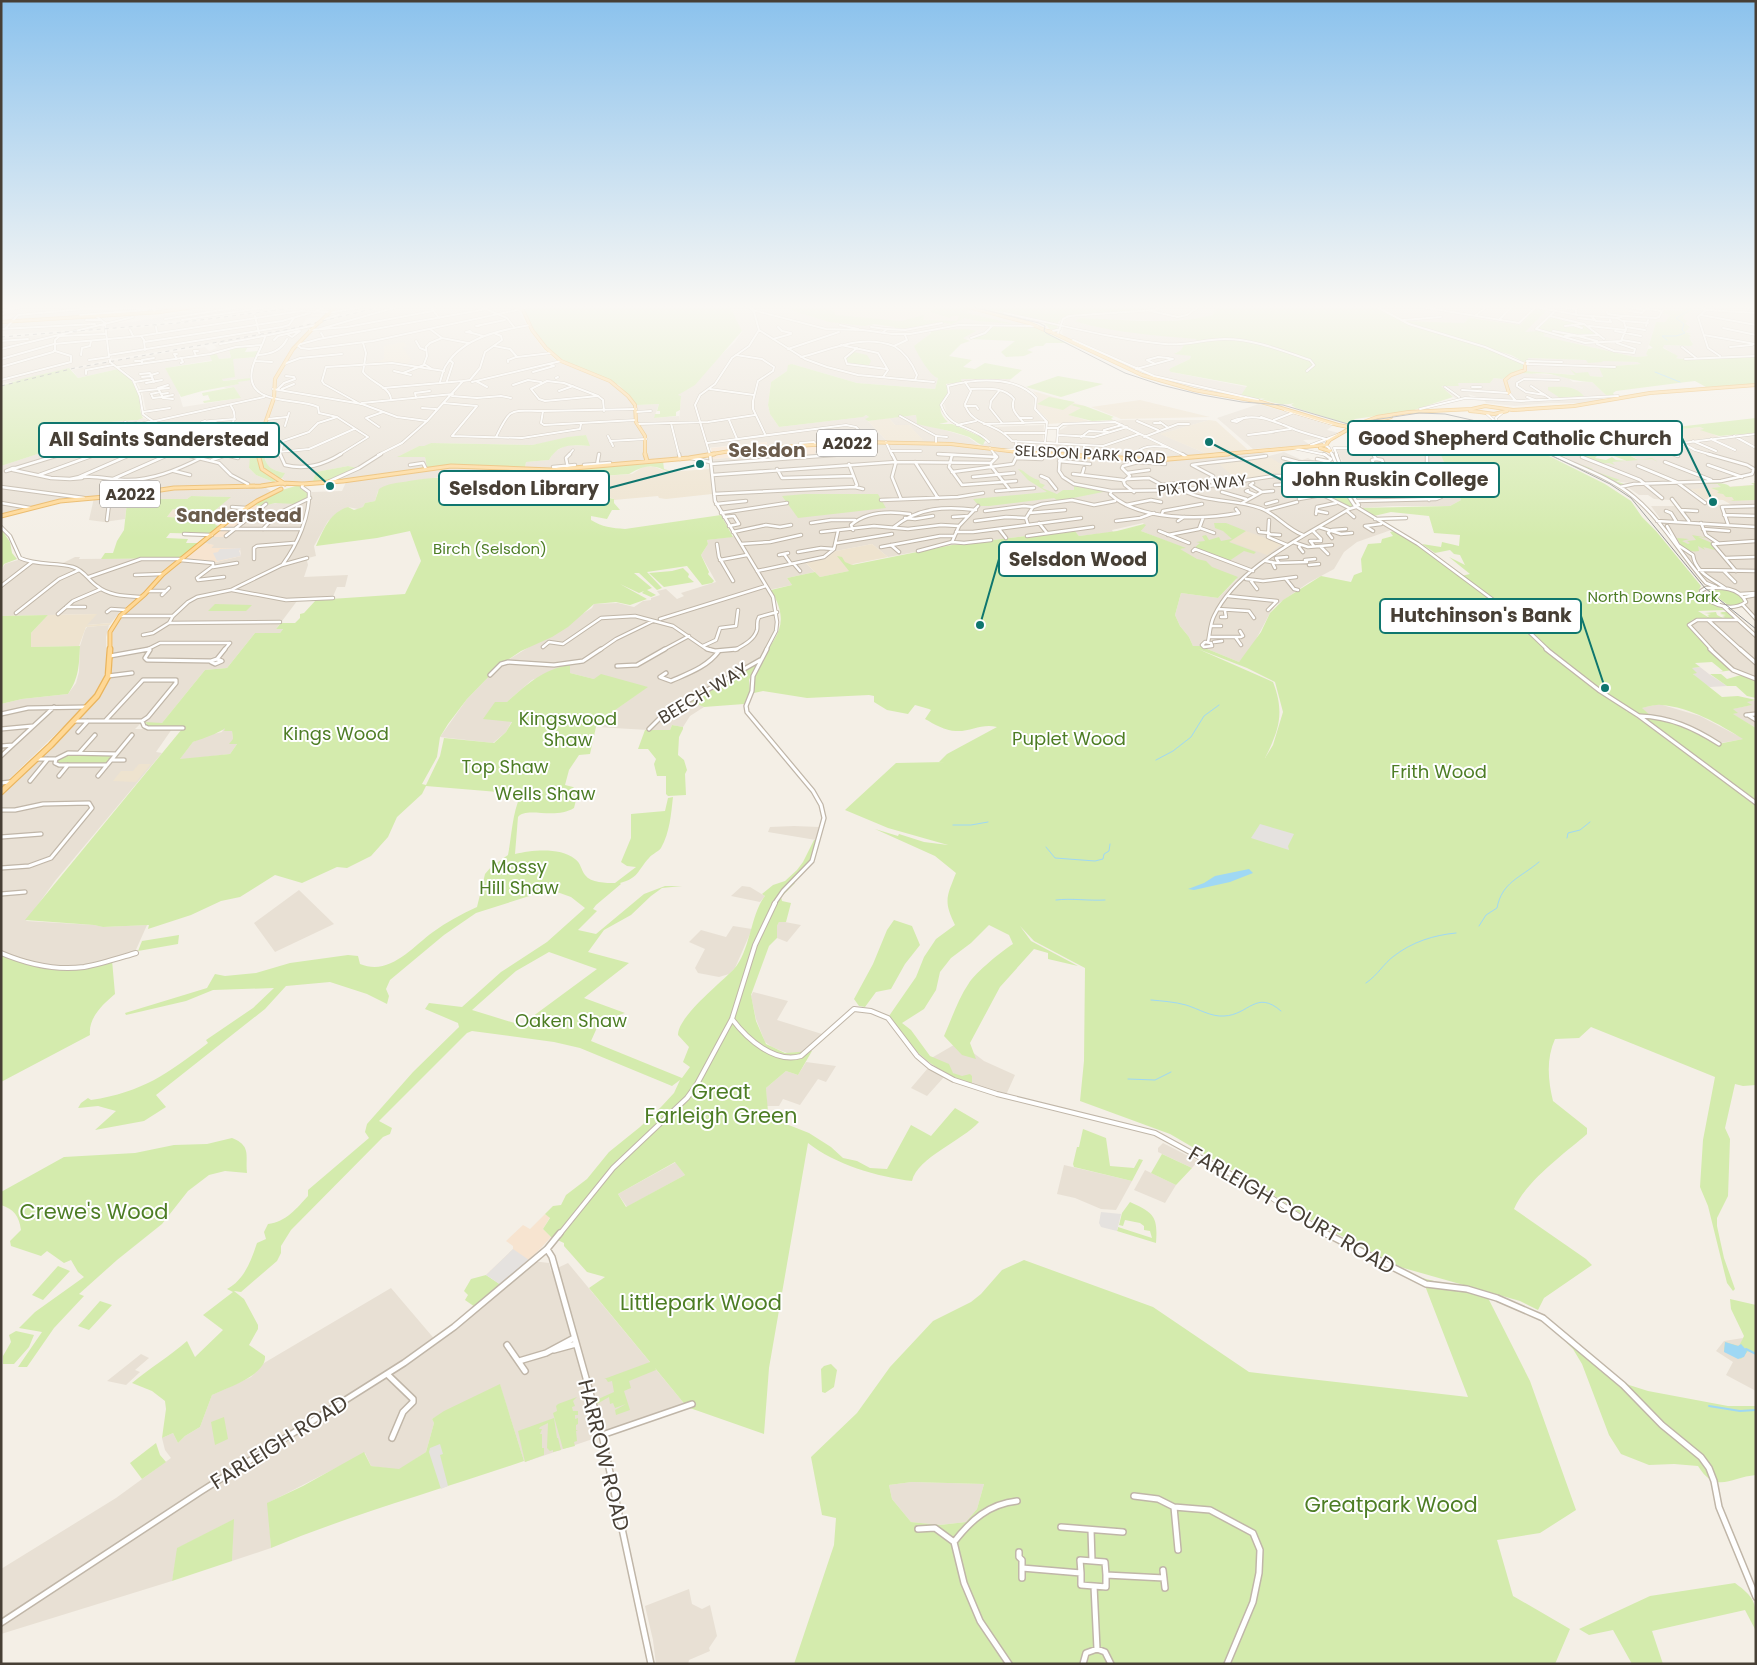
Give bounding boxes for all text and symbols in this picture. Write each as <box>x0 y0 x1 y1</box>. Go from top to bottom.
callout: Good Shepherd Catholic Church <box>1348 421 1682 455</box>
callout: All Saints Sanderstead <box>39 423 279 457</box>
text: Good Shepherd Catholic Church <box>1358 425 1672 452</box>
text: All Saints Sanderstead <box>49 426 269 453</box>
road number: A2022 <box>817 429 877 456</box>
district label: Selsdon <box>728 437 806 464</box>
street label: SELSDON PARK ROAD <box>1014 440 1166 468</box>
callout: John Ruskin College <box>1282 463 1499 497</box>
text: John Ruskin College <box>1292 466 1489 493</box>
street label: PIXTON WAY <box>1156 469 1248 501</box>
callout: Selsdon Library <box>439 471 609 505</box>
text: Selsdon Library <box>449 475 600 502</box>
road number: A2022 <box>100 480 160 508</box>
district label: Sanderstead <box>176 502 302 529</box>
park label: Birch (Selsdon) <box>433 538 547 559</box>
callout: Selsdon Wood <box>999 542 1157 576</box>
text: Selsdon Wood <box>1009 546 1147 573</box>
park label: North Downs Park <box>1588 586 1719 607</box>
callout: Hutchinson's Bank <box>1380 599 1581 633</box>
text: Hutchinson's Bank <box>1390 602 1572 629</box>
street label: BEECH WAY <box>653 656 753 730</box>
park label: Kingswood Shaw <box>519 706 617 752</box>
park label: Kings Wood <box>283 721 389 746</box>
park label: Puplet Wood <box>1012 726 1126 751</box>
park label: Top Shaw <box>461 754 549 779</box>
park label: Frith Wood <box>1391 759 1487 784</box>
park label: Wells Shaw <box>495 781 596 806</box>
park label: Mossy Hill Shaw <box>479 854 559 900</box>
park label: Oaken Shaw <box>515 1008 627 1033</box>
park label: Great Farleigh Green <box>645 1077 797 1130</box>
street label: FARLEIGH COURT ROAD <box>1183 1139 1401 1281</box>
park label: Crewe's Wood <box>20 1197 168 1226</box>
park label: Littlepark Wood <box>620 1288 782 1317</box>
street label: HARROW ROAD <box>571 1376 637 1534</box>
street label: FARLEIGH ROAD <box>205 1388 353 1496</box>
park label: Greatpark Wood <box>1304 1490 1478 1519</box>

